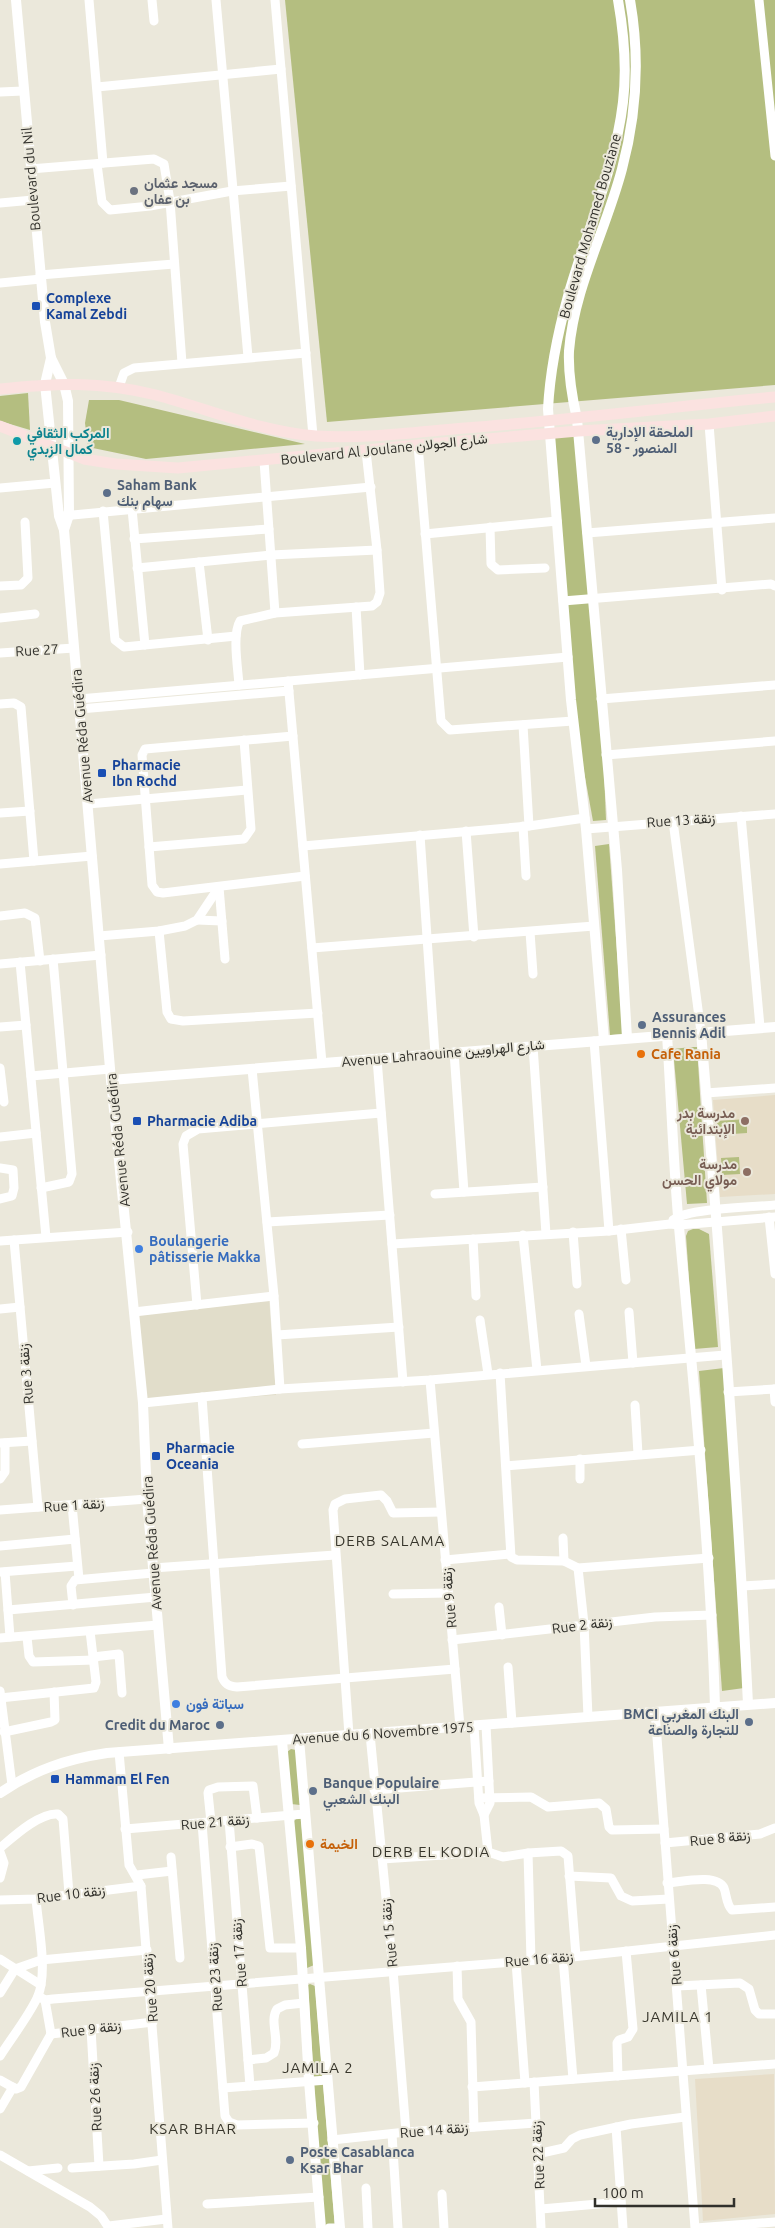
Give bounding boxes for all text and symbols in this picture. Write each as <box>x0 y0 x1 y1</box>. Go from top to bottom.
street label: Boulevard du Nil <box>18 126 43 231</box>
street label: Boulevard Mohamed Bouziane <box>556 132 624 320</box>
place label: مسجد عثمان بن عفان <box>144 175 218 208</box>
marker: مسجد عثمان بن عفان <box>128 185 140 197</box>
place label: Complexe Kamal Zebdi <box>46 290 127 322</box>
marker: Complexe Kamal Zebdi <box>30 300 42 312</box>
place label: الملحقة الإدارية 58 - المنصور <box>606 424 693 457</box>
place label: المركب الثقافي كمال الزبدي <box>27 425 110 461</box>
street label: Boulevard Al Joulane شارع الجولان <box>280 430 489 471</box>
marker: الملحقة الإدارية 58 - المنصور <box>590 434 602 446</box>
marker: المركب الثقافي كمال الزبدي <box>11 435 23 447</box>
place label: Saham Bank سهام بنك <box>117 477 197 510</box>
marker: Saham Bank سهام بنك <box>101 487 113 499</box>
street label: Rue 27 <box>15 641 59 659</box>
street label: Avenue Réda Guédira <box>68 668 96 804</box>
place label: Pharmacie Ibn Rochd <box>112 757 181 789</box>
marker: Pharmacie Ibn Rochd <box>96 767 108 779</box>
street label: Rue 13 زنقة <box>646 810 716 831</box>
place label: Assurances Bennis Adil <box>652 1009 727 1041</box>
marker: Assurances Bennis Adil <box>636 1019 648 1031</box>
street label: Avenue Lahraouine شارع الهراويين <box>341 1036 545 1073</box>
place label: Cafe Rania <box>651 1046 721 1062</box>
marker: Cafe Rania <box>635 1048 647 1060</box>
street label: Avenue Réda Guédira <box>103 1072 133 1208</box>
place label: مدرسة بدر الإبتدائية <box>676 1105 735 1139</box>
place label: Pharmacie Adiba <box>147 1113 257 1129</box>
marker: Pharmacie Adiba <box>131 1115 143 1127</box>
marker: مدرسة بدر الإبتدائية <box>739 1115 751 1127</box>
place label: مدرسة مولاي الحسن <box>662 1156 737 1192</box>
marker: مدرسة مولاي الحسن <box>741 1166 753 1178</box>
place label: Boulangerie pâtisserie Makka <box>149 1233 261 1265</box>
marker: Boulangerie pâtisserie Makka <box>133 1243 145 1255</box>
street label: Rue 3 زنقة <box>15 1343 38 1405</box>
place label: Pharmacie Oceania <box>166 1440 235 1472</box>
marker: Pharmacie Oceania <box>150 1450 162 1462</box>
street label: Avenue Réda Guédira <box>139 1475 165 1611</box>
street label: Rue 1 زنقة <box>43 1495 105 1516</box>
district label: DERB SALAMA <box>335 1532 445 1549</box>
street label: Rue 9 زنقة <box>438 1567 461 1629</box>
street label: Rue 2 زنقة <box>551 1613 613 1638</box>
place label: سباتة فون <box>186 1696 244 1713</box>
marker: سباتة فون <box>170 1698 182 1710</box>
place label: BMCI البنك المغربي للتجارة والصناعة <box>623 1706 739 1739</box>
marker: BMCI البنك المغربي للتجارة والصناعة <box>743 1716 755 1728</box>
place label: Credit du Maroc <box>105 1717 210 1733</box>
marker: Credit du Maroc <box>214 1719 226 1731</box>
street label: Avenue du 6 Novembre 1975 <box>292 1719 474 1747</box>
place label: Hammam El Fen <box>65 1771 170 1787</box>
marker: Hammam El Fen <box>49 1773 61 1785</box>
place label: Banque Populaire البنك الشعبي <box>323 1775 439 1811</box>
marker: Banque Populaire البنك الشعبي <box>307 1785 319 1797</box>
street label: Rue 21 زنقة <box>180 1811 250 1834</box>
street label: Rue 8 زنقة <box>689 1827 751 1850</box>
place label: الخيمة <box>320 1836 358 1853</box>
marker: الخيمة <box>304 1838 316 1850</box>
district label: DERB EL KODIA <box>372 1843 490 1860</box>
street label: Rue 10 زنقة <box>36 1882 106 1907</box>
street label: Rue 15 زنقة <box>377 1898 402 1968</box>
street label: Rue 17 زنقة <box>228 1918 251 1988</box>
street label: Rue 6 زنقة <box>663 1924 686 1986</box>
street label: Rue 23 زنقة <box>205 1942 226 2012</box>
street label: Rue 16 زنقة <box>504 1948 574 1971</box>
street label: Rue 20 زنقة <box>139 1953 162 2023</box>
district label: JAMILA 1 <box>642 2008 714 2025</box>
street label: Rue 9 زنقة <box>60 2017 122 2042</box>
district label: JAMILA 2 <box>282 2059 354 2076</box>
street label: Rue 26 زنقة <box>85 2062 106 2132</box>
street label: Rue 14 زنقة <box>399 2119 469 2142</box>
district label: KSAR BHAR <box>149 2120 237 2137</box>
street label: Rue 22 زنقة <box>528 2120 549 2190</box>
place label: Poste Casablanca Ksar Bhar <box>300 2144 415 2176</box>
marker: Poste Casablanca Ksar Bhar <box>284 2154 296 2166</box>
scale bar <box>595 2176 734 2208</box>
text: 100 m <box>602 2184 644 2201</box>

